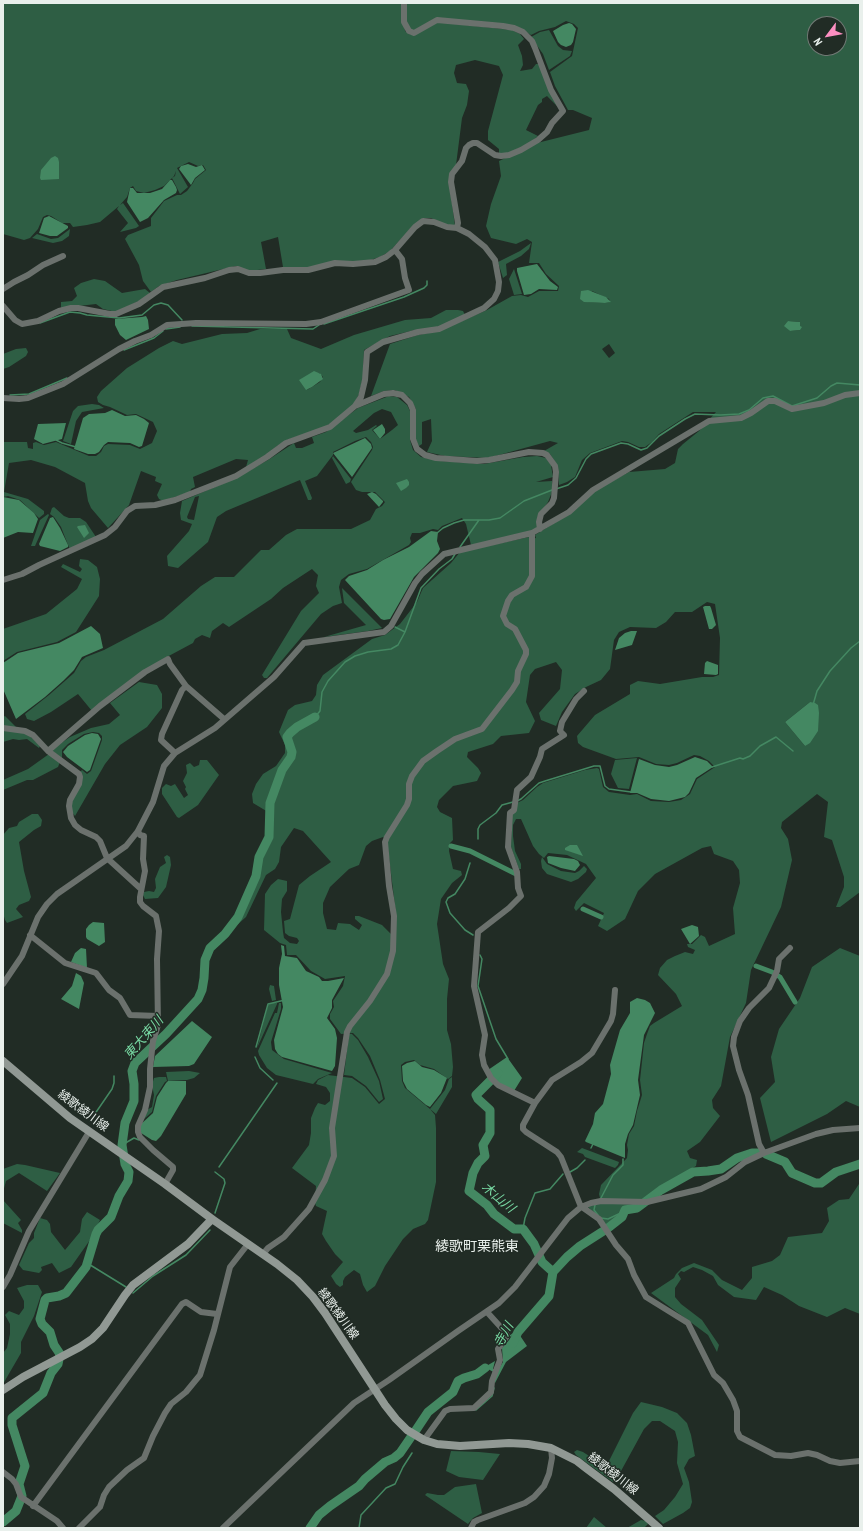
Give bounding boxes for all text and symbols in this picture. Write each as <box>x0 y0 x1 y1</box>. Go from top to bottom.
north arrow <box>807 16 847 56</box>
text: N <box>810 36 825 48</box>
water label: 東大束川 <box>121 1013 167 1063</box>
street label: 綾歌綾川線 <box>55 1087 111 1135</box>
water label: 木山川 <box>478 1179 518 1217</box>
district label: 綾歌町栗熊東 <box>435 1239 519 1255</box>
street label: 綾歌綾川線 <box>315 1285 361 1343</box>
water label: 寺川 <box>491 1320 517 1350</box>
street label: 綾歌綾川線 <box>585 1450 641 1498</box>

